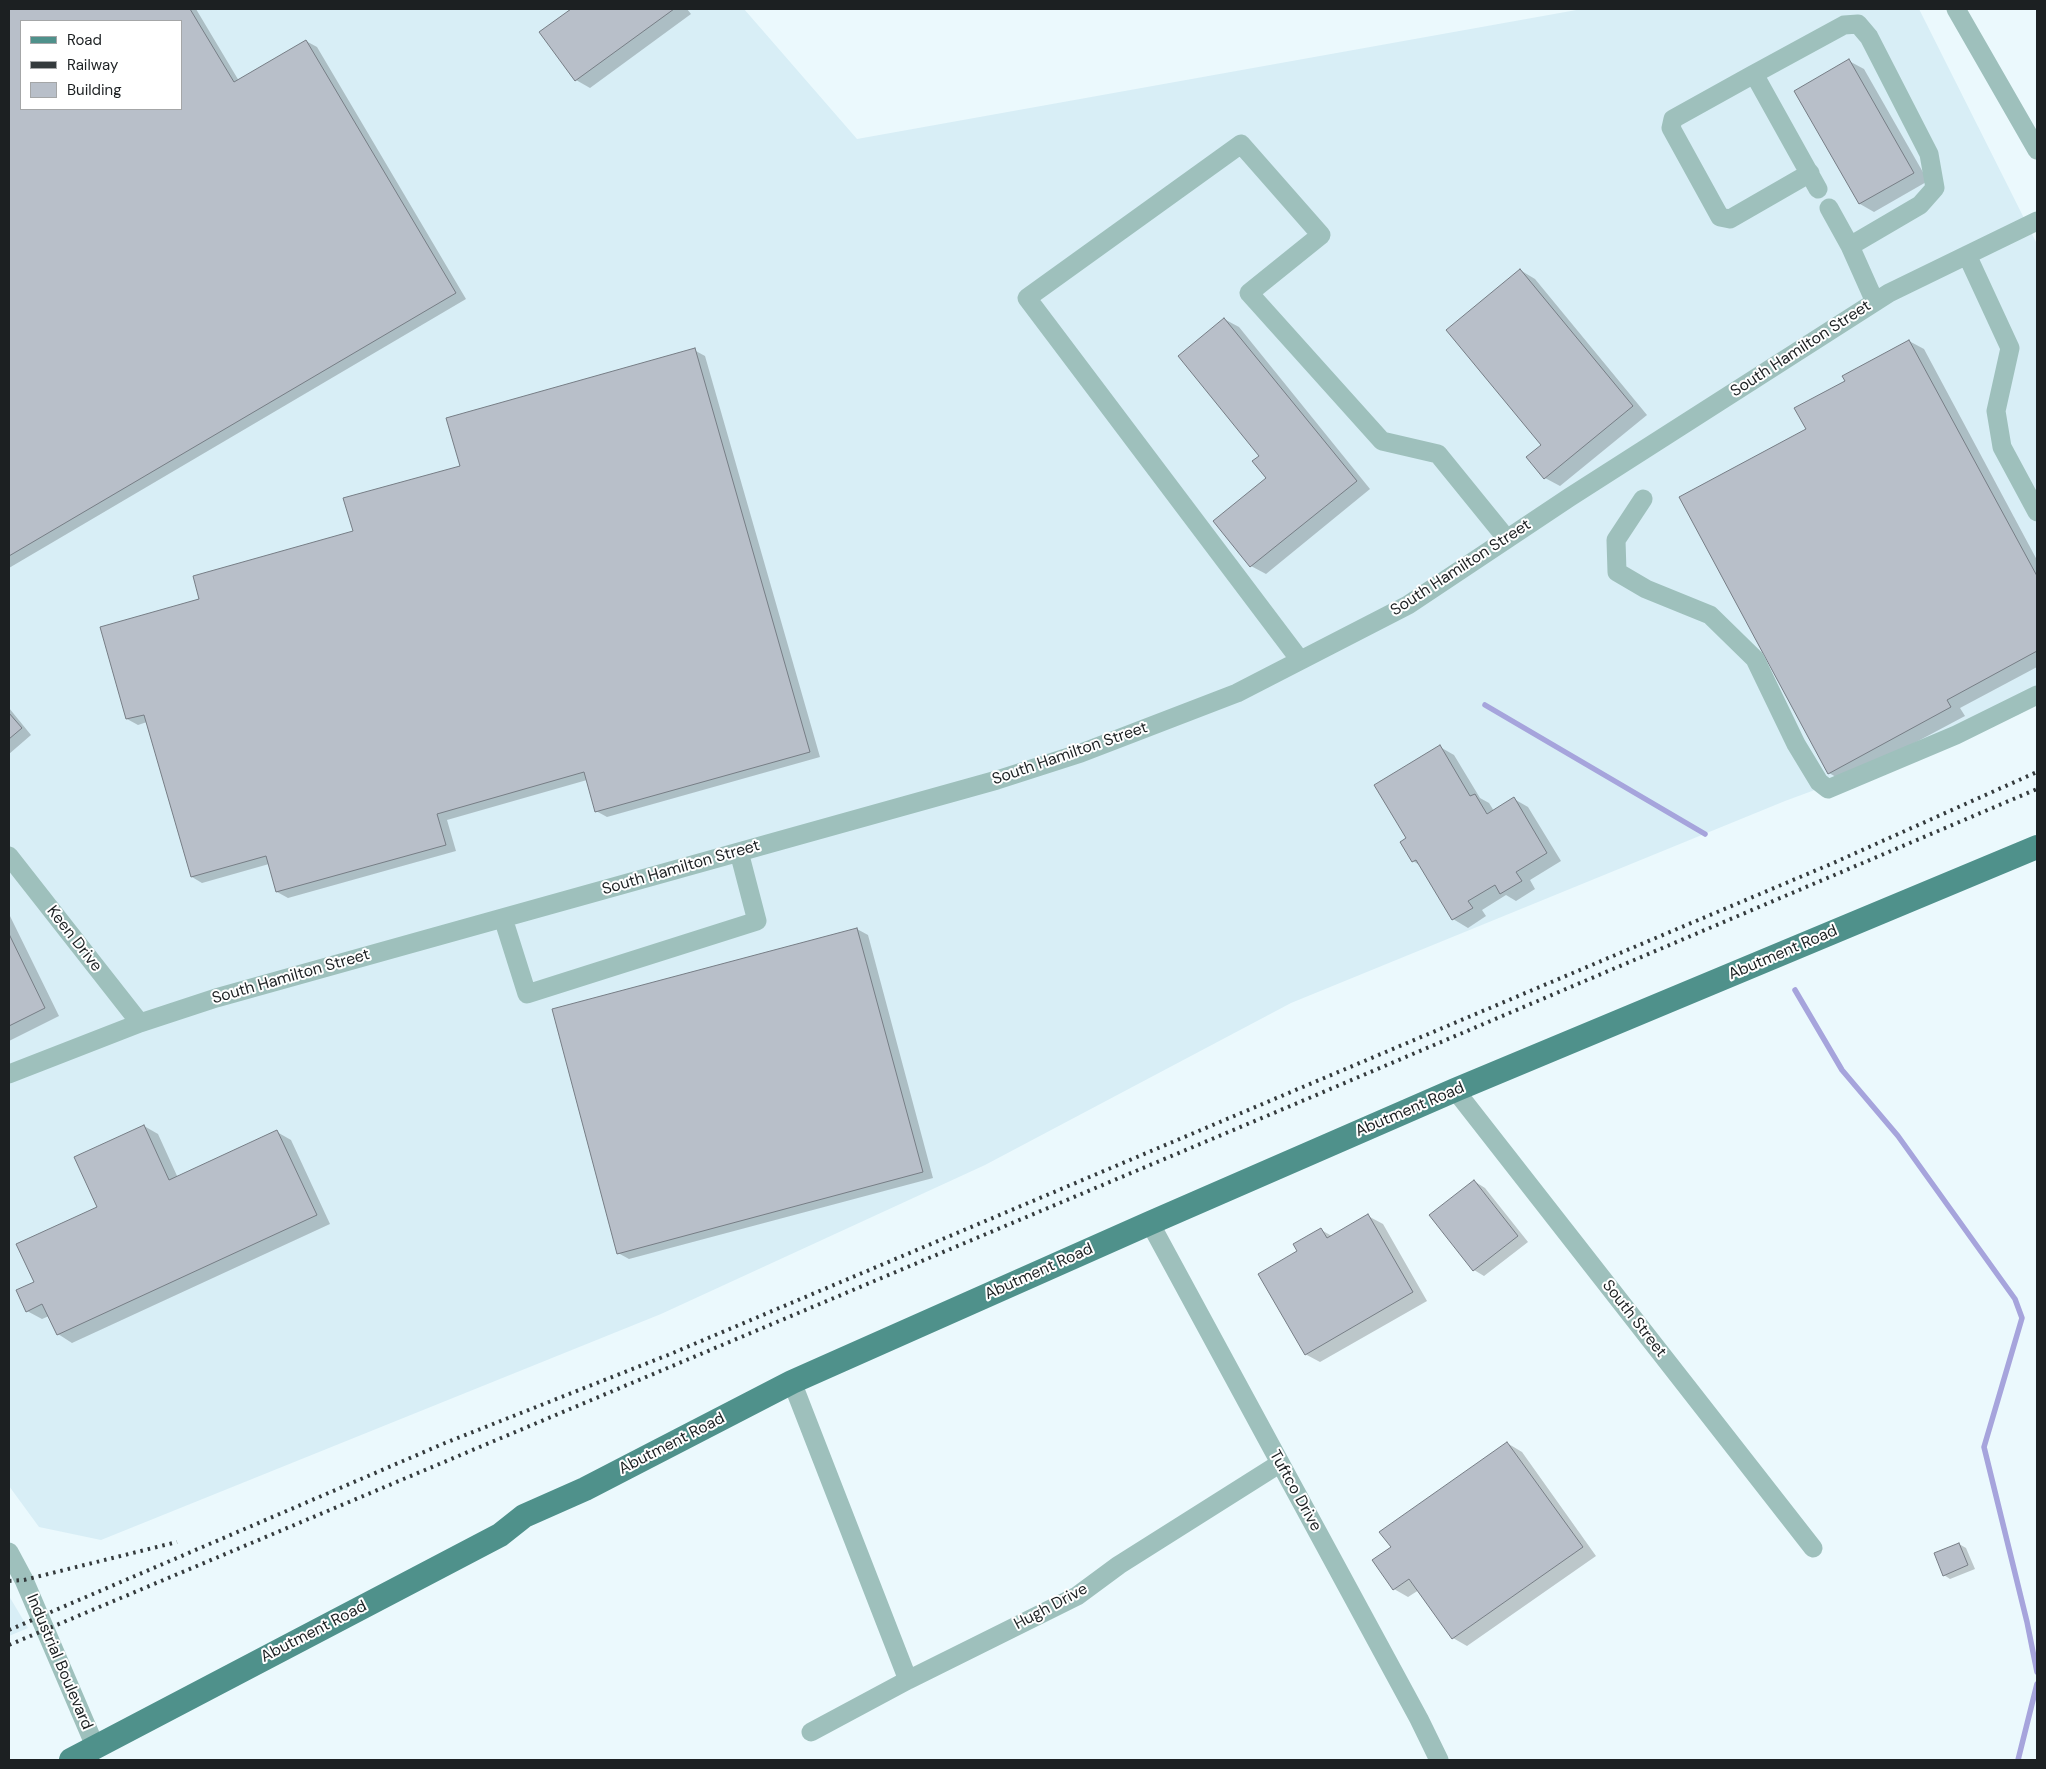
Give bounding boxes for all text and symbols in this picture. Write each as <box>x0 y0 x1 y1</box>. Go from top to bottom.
legend <box>20 20 182 110</box>
text: Road <box>67 30 102 50</box>
text: Railway <box>67 55 118 75</box>
text: Building <box>67 80 122 100</box>
street label: South Hamilton Street <box>1727 296 1875 402</box>
street label: South Hamilton Street <box>1387 515 1535 621</box>
street label: South Hamilton Street <box>990 718 1150 790</box>
street label: South Hamilton Street <box>600 836 762 900</box>
street label: Keen Drive <box>42 902 106 976</box>
street label: Abutment Road <box>1726 921 1840 985</box>
street label: South Hamilton Street <box>210 945 372 1009</box>
street label: Abutment Road <box>1353 1078 1467 1142</box>
street label: Abutment Road <box>982 1240 1096 1304</box>
street label: South Street <box>1598 1276 1670 1362</box>
street label: Abutment Road <box>616 1409 728 1479</box>
street label: Tuftco Drive <box>1265 1447 1325 1535</box>
street label: Hugh Drive <box>1011 1580 1091 1634</box>
street label: Industrial Boulevard <box>22 1591 96 1733</box>
street label: Abutment Road <box>258 1597 370 1667</box>

